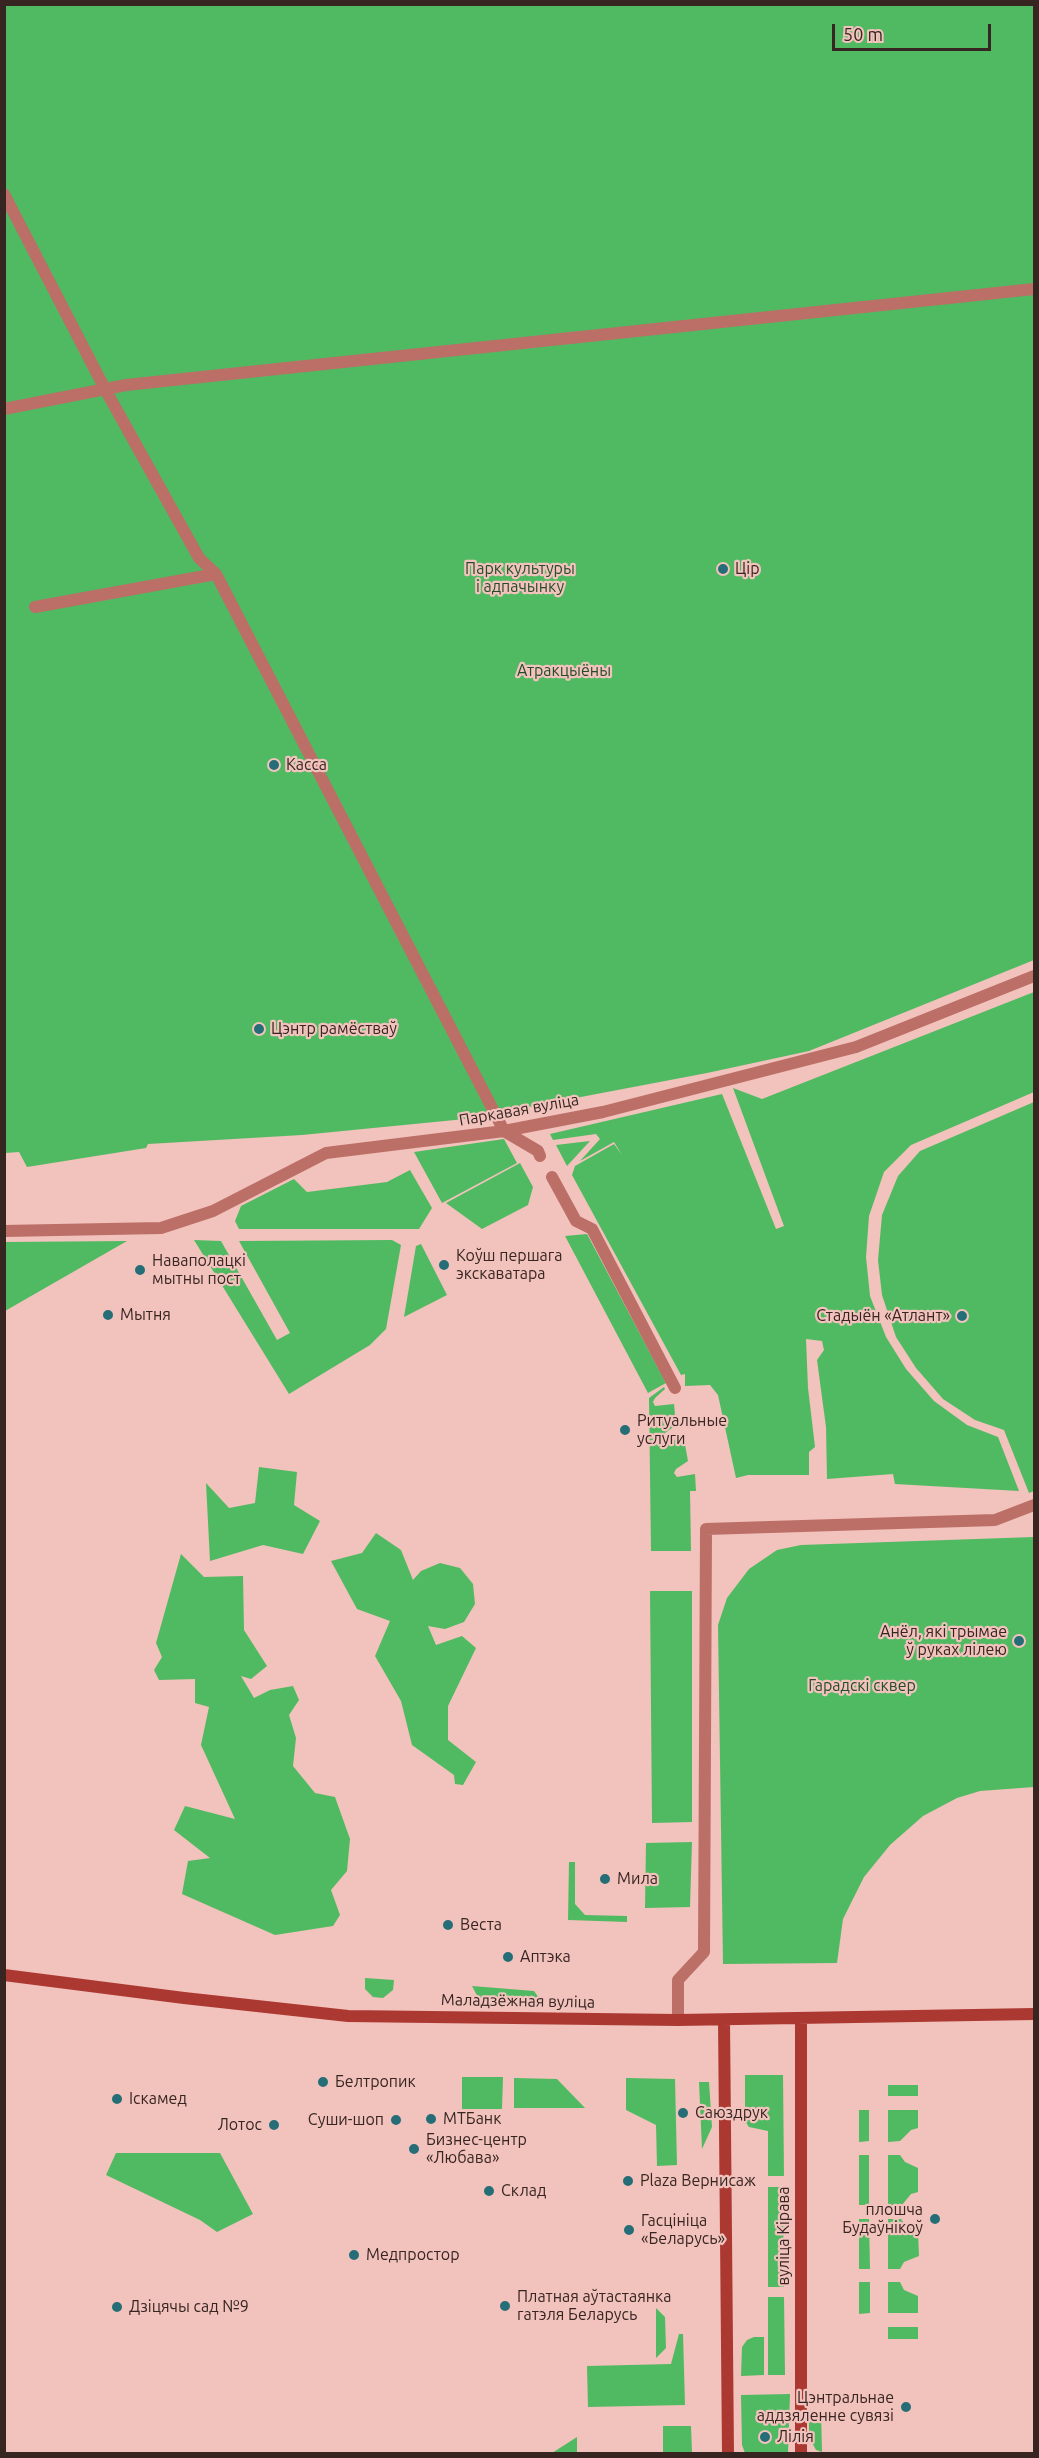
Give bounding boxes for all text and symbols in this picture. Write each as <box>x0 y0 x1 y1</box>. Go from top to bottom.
scale bar <box>835 12 994 50</box>
text: 50 m <box>843 24 883 44</box>
park label: Парк культуры і адпачынку <box>465 559 575 597</box>
place label: Цір <box>735 559 760 579</box>
marker: Цір <box>716 562 730 576</box>
park label: Атракцыёны <box>517 661 611 681</box>
place label: Касса <box>286 755 327 775</box>
marker: Касса <box>267 758 281 772</box>
place label: Цэнтр рамёстваў <box>271 1019 397 1039</box>
marker: Цэнтр рамёстваў <box>252 1022 266 1036</box>
street label: Паркавая вуліца <box>458 1090 580 1130</box>
place label: Коўш першага экскаватара <box>456 1246 563 1284</box>
place label: Наваполацкі мытны пост <box>152 1251 246 1289</box>
marker: Коўш першага экскаватара <box>437 1258 451 1272</box>
marker: Наваполацкі мытны пост <box>133 1263 147 1277</box>
place label: Мытня <box>120 1305 171 1325</box>
place label: Стадыён «Атлант» <box>816 1306 950 1326</box>
marker: Мытня <box>101 1308 115 1322</box>
marker: Стадыён «Атлант» <box>955 1309 969 1323</box>
place label: Ритуальные услуги <box>637 1411 727 1449</box>
marker: Ритуальные услуги <box>618 1423 632 1437</box>
place label: Анёл, які трымае ў руках лілею <box>880 1622 1007 1660</box>
marker: Анёл, які трымае ў руках лілею <box>1012 1634 1026 1648</box>
park label: Гарадскі сквер <box>808 1676 916 1696</box>
place label: Мила <box>617 1869 658 1889</box>
marker: Мила <box>598 1872 612 1886</box>
place label: Веста <box>460 1915 502 1935</box>
marker: Веста <box>441 1918 455 1932</box>
place label: Аптэка <box>520 1947 571 1967</box>
marker: Аптэка <box>501 1950 515 1964</box>
street label: Маладзёжная вуліца <box>441 1990 595 2012</box>
place label: Белтропик <box>335 2072 416 2092</box>
marker: Белтропик <box>316 2075 330 2089</box>
place label: Іскамед <box>129 2089 187 2109</box>
marker: Іскамед <box>110 2092 124 2106</box>
place label: Саюздрук <box>695 2103 768 2123</box>
marker: Саюздрук <box>676 2106 690 2120</box>
place label: МТБанк <box>443 2109 501 2129</box>
place label: Суши-шоп <box>308 2110 384 2130</box>
marker: МТБанк <box>424 2112 438 2126</box>
marker: Суши-шоп <box>389 2113 403 2127</box>
place label: Лотос <box>218 2115 262 2135</box>
marker: Лотос <box>267 2118 281 2132</box>
place label: Бизнес-центр «Любава» <box>426 2130 527 2168</box>
marker: Бизнес-центр «Любава» <box>407 2142 421 2156</box>
place label: Plaza Вернисаж <box>640 2171 756 2191</box>
marker: Plaza Вернисаж <box>621 2174 635 2188</box>
place label: Склад <box>501 2181 546 2201</box>
marker: Склад <box>482 2184 496 2198</box>
street label: вуліца Кірава <box>774 2187 794 2285</box>
place label: плошча Будаўнікоў <box>842 2200 923 2238</box>
place label: Гасцініца «Беларусь» <box>641 2211 725 2249</box>
marker: плошча Будаўнікоў <box>928 2212 942 2226</box>
marker: Гасцініца «Беларусь» <box>622 2223 636 2237</box>
place label: Медпростор <box>366 2245 459 2265</box>
marker: Медпростор <box>347 2248 361 2262</box>
place label: Платная аўтастаянка гатэля Беларусь <box>517 2287 672 2325</box>
place label: Дзіцячы сад №9 <box>129 2297 249 2317</box>
marker: Платная аўтастаянка гатэля Беларусь <box>498 2299 512 2313</box>
marker: Дзіцячы сад №9 <box>110 2300 124 2314</box>
place label: Цэнтральнае аддзяленне сувязі <box>757 2388 894 2426</box>
marker: Цэнтральнае аддзяленне сувязі <box>899 2400 913 2414</box>
place label: Лілія <box>777 2427 814 2447</box>
marker: Лілія <box>758 2430 772 2444</box>

